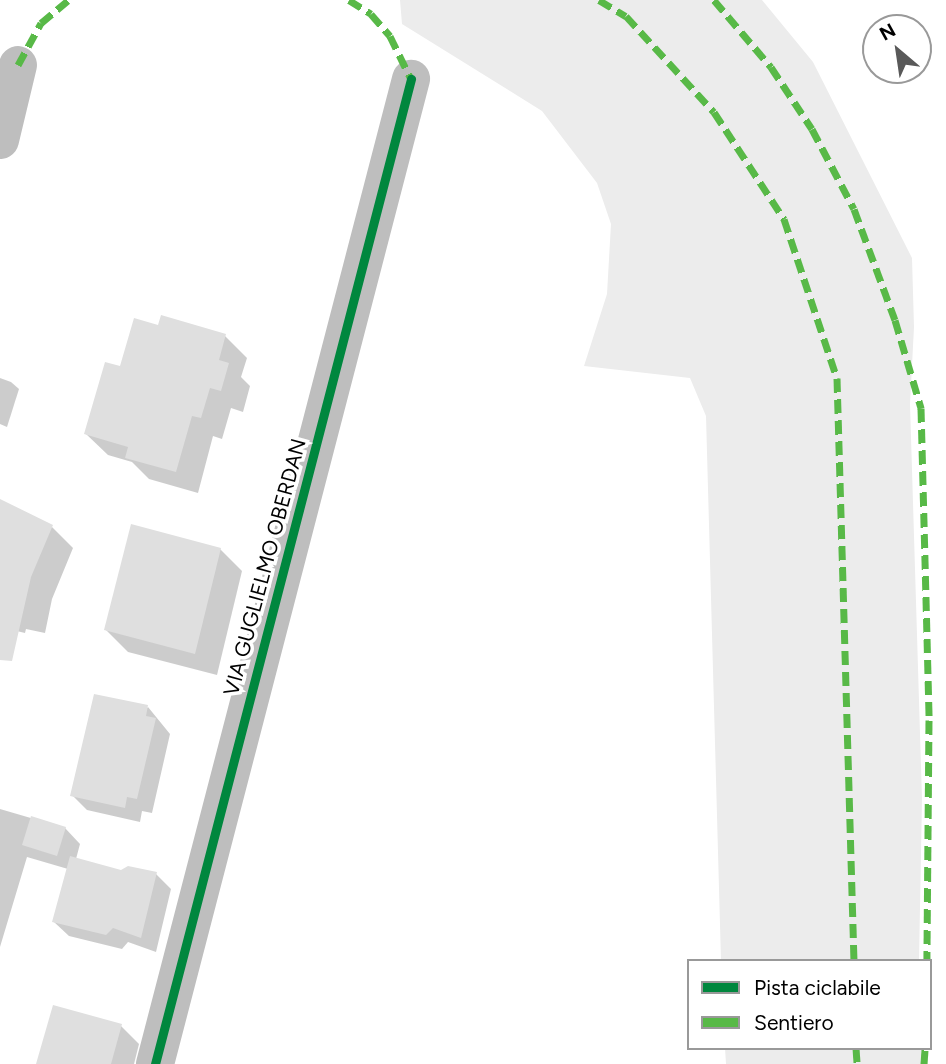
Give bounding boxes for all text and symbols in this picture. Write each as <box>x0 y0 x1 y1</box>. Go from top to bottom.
north arrow <box>862 14 932 84</box>
text: N <box>876 18 900 46</box>
street label: VIA GUGLIELMO OBERDAN <box>219 436 311 698</box>
legend <box>687 959 932 1050</box>
text: Pista ciclabile <box>754 975 881 1000</box>
text: Sentiero <box>754 1010 834 1035</box>

